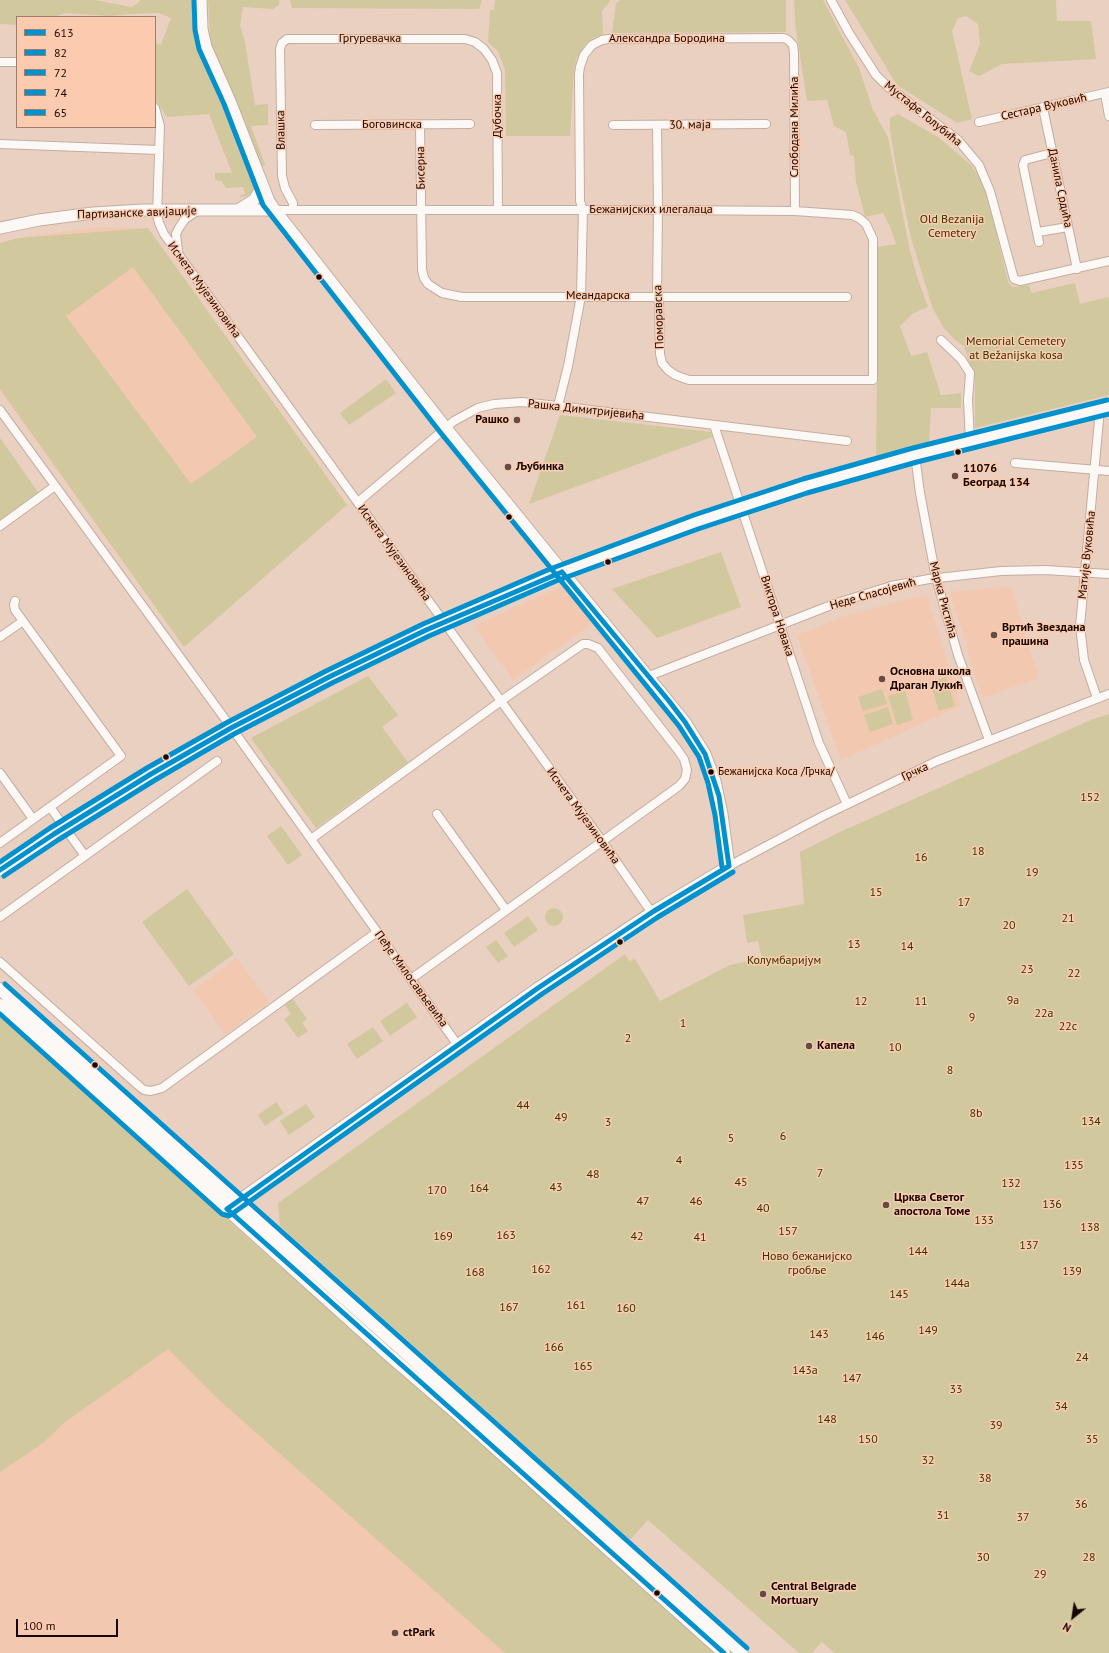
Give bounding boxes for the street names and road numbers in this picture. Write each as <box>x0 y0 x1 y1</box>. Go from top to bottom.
street label: Гргуревачка <box>339 32 401 46</box>
street label: Александра Бородина <box>609 32 725 46</box>
street label: Слободана Милића <box>788 77 802 177</box>
street label: Мустафе Голубића <box>881 78 965 150</box>
street label: Сестара Вуковић <box>1000 90 1088 124</box>
street label: Дубочка <box>491 94 505 138</box>
street label: Влашка <box>273 110 289 150</box>
street label: 30. маја <box>669 117 711 133</box>
street label: Боговинска <box>362 118 422 132</box>
street label: Бисерна <box>413 146 429 190</box>
street label: Данила Срдића <box>1045 147 1075 229</box>
street label: Бежанијских илегалаца <box>589 203 713 217</box>
street label: Партизанске авијације <box>77 204 197 222</box>
street label: Исмета Мујезиновића <box>164 239 244 341</box>
street label: Поморавска <box>651 285 667 349</box>
street label: Меандарска <box>566 289 630 303</box>
street label: Рашка Димитријевића <box>527 397 645 423</box>
street label: Исмета Мујезиновића <box>354 502 434 604</box>
street label: Матије Вуковића <box>1075 510 1099 600</box>
street label: Марка Ристића <box>926 560 960 640</box>
street label: Виктора Новака <box>757 574 797 658</box>
street label: Неде Спасојевић <box>828 575 918 613</box>
street label: Грчка <box>899 760 931 784</box>
street label: Исмета Мујезиновића <box>543 765 623 867</box>
street label: Пеђе Милосављевића <box>371 928 451 1030</box>

